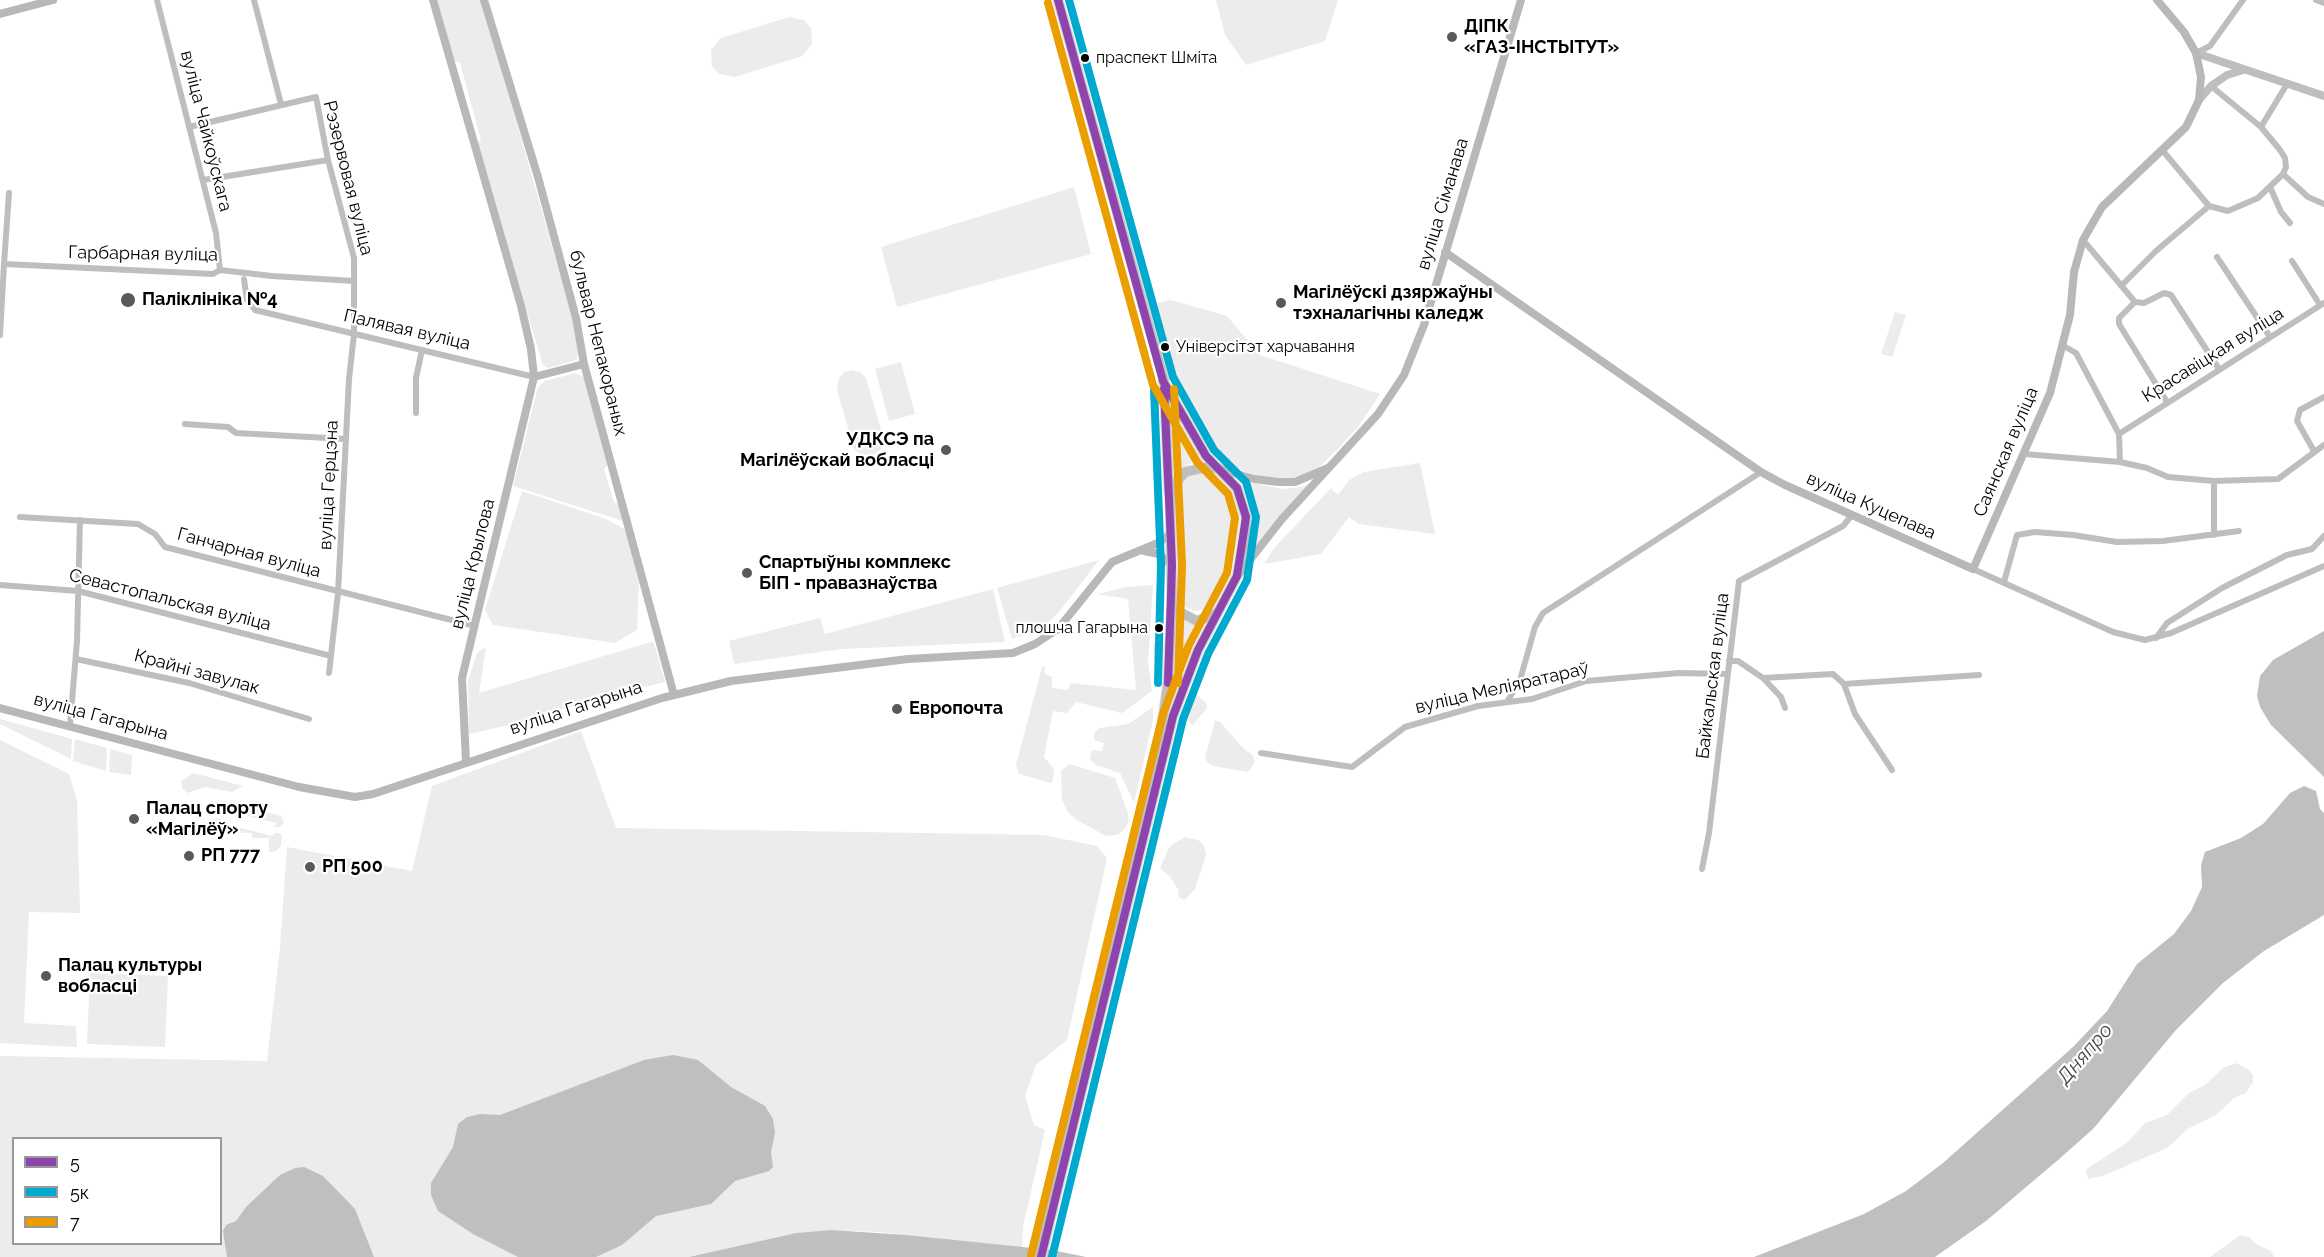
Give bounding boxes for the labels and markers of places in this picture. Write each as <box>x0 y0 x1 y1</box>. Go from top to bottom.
place label: ДІПК «ГАЗ-ІНСТЫТУТ» <box>1464 16 1619 58</box>
marker: ДІПК «ГАЗ-ІНСТЫТУТ» <box>1445 30 1459 44</box>
place label: праспект Шміта <box>1096 48 1217 68</box>
marker: праспект Шміта <box>1079 52 1091 64</box>
place label: Магілёўскі дзяржаўны тэхналагічны каледж <box>1293 282 1493 324</box>
place label: Паліклініка №4 <box>142 289 278 311</box>
marker: Паліклініка №4 <box>119 291 137 309</box>
marker: Магілёўскі дзяржаўны тэхналагічны каледж <box>1274 296 1288 310</box>
place label: Універсітэт харчавання <box>1176 337 1355 357</box>
marker: Універсітэт харчавання <box>1159 341 1171 353</box>
place label: УДКСЭ па Магілёўскай вобласці <box>740 429 934 472</box>
marker: УДКСЭ па Магілёўскай вобласці <box>939 443 953 457</box>
place label: Спартыўны комплекс БІП - правазнаўства <box>759 552 951 594</box>
marker: Спартыўны комплекс БІП - правазнаўства <box>740 566 754 580</box>
place label: плошча Гагарына <box>1016 618 1148 638</box>
marker: плошча Гагарына <box>1153 622 1165 634</box>
place label: Европочта <box>909 698 1003 720</box>
marker: Европочта <box>890 702 904 716</box>
place label: Палац спорту «Магілёў» <box>146 798 268 840</box>
marker: Палац спорту «Магілёў» <box>127 812 141 826</box>
place label: РП 777 <box>201 845 260 867</box>
marker: РП 777 <box>182 849 196 863</box>
place label: РП 500 <box>322 856 383 878</box>
marker: РП 500 <box>303 860 317 874</box>
place label: Палац культуры вобласці <box>58 955 202 998</box>
marker: Палац культуры вобласці <box>39 969 53 983</box>

